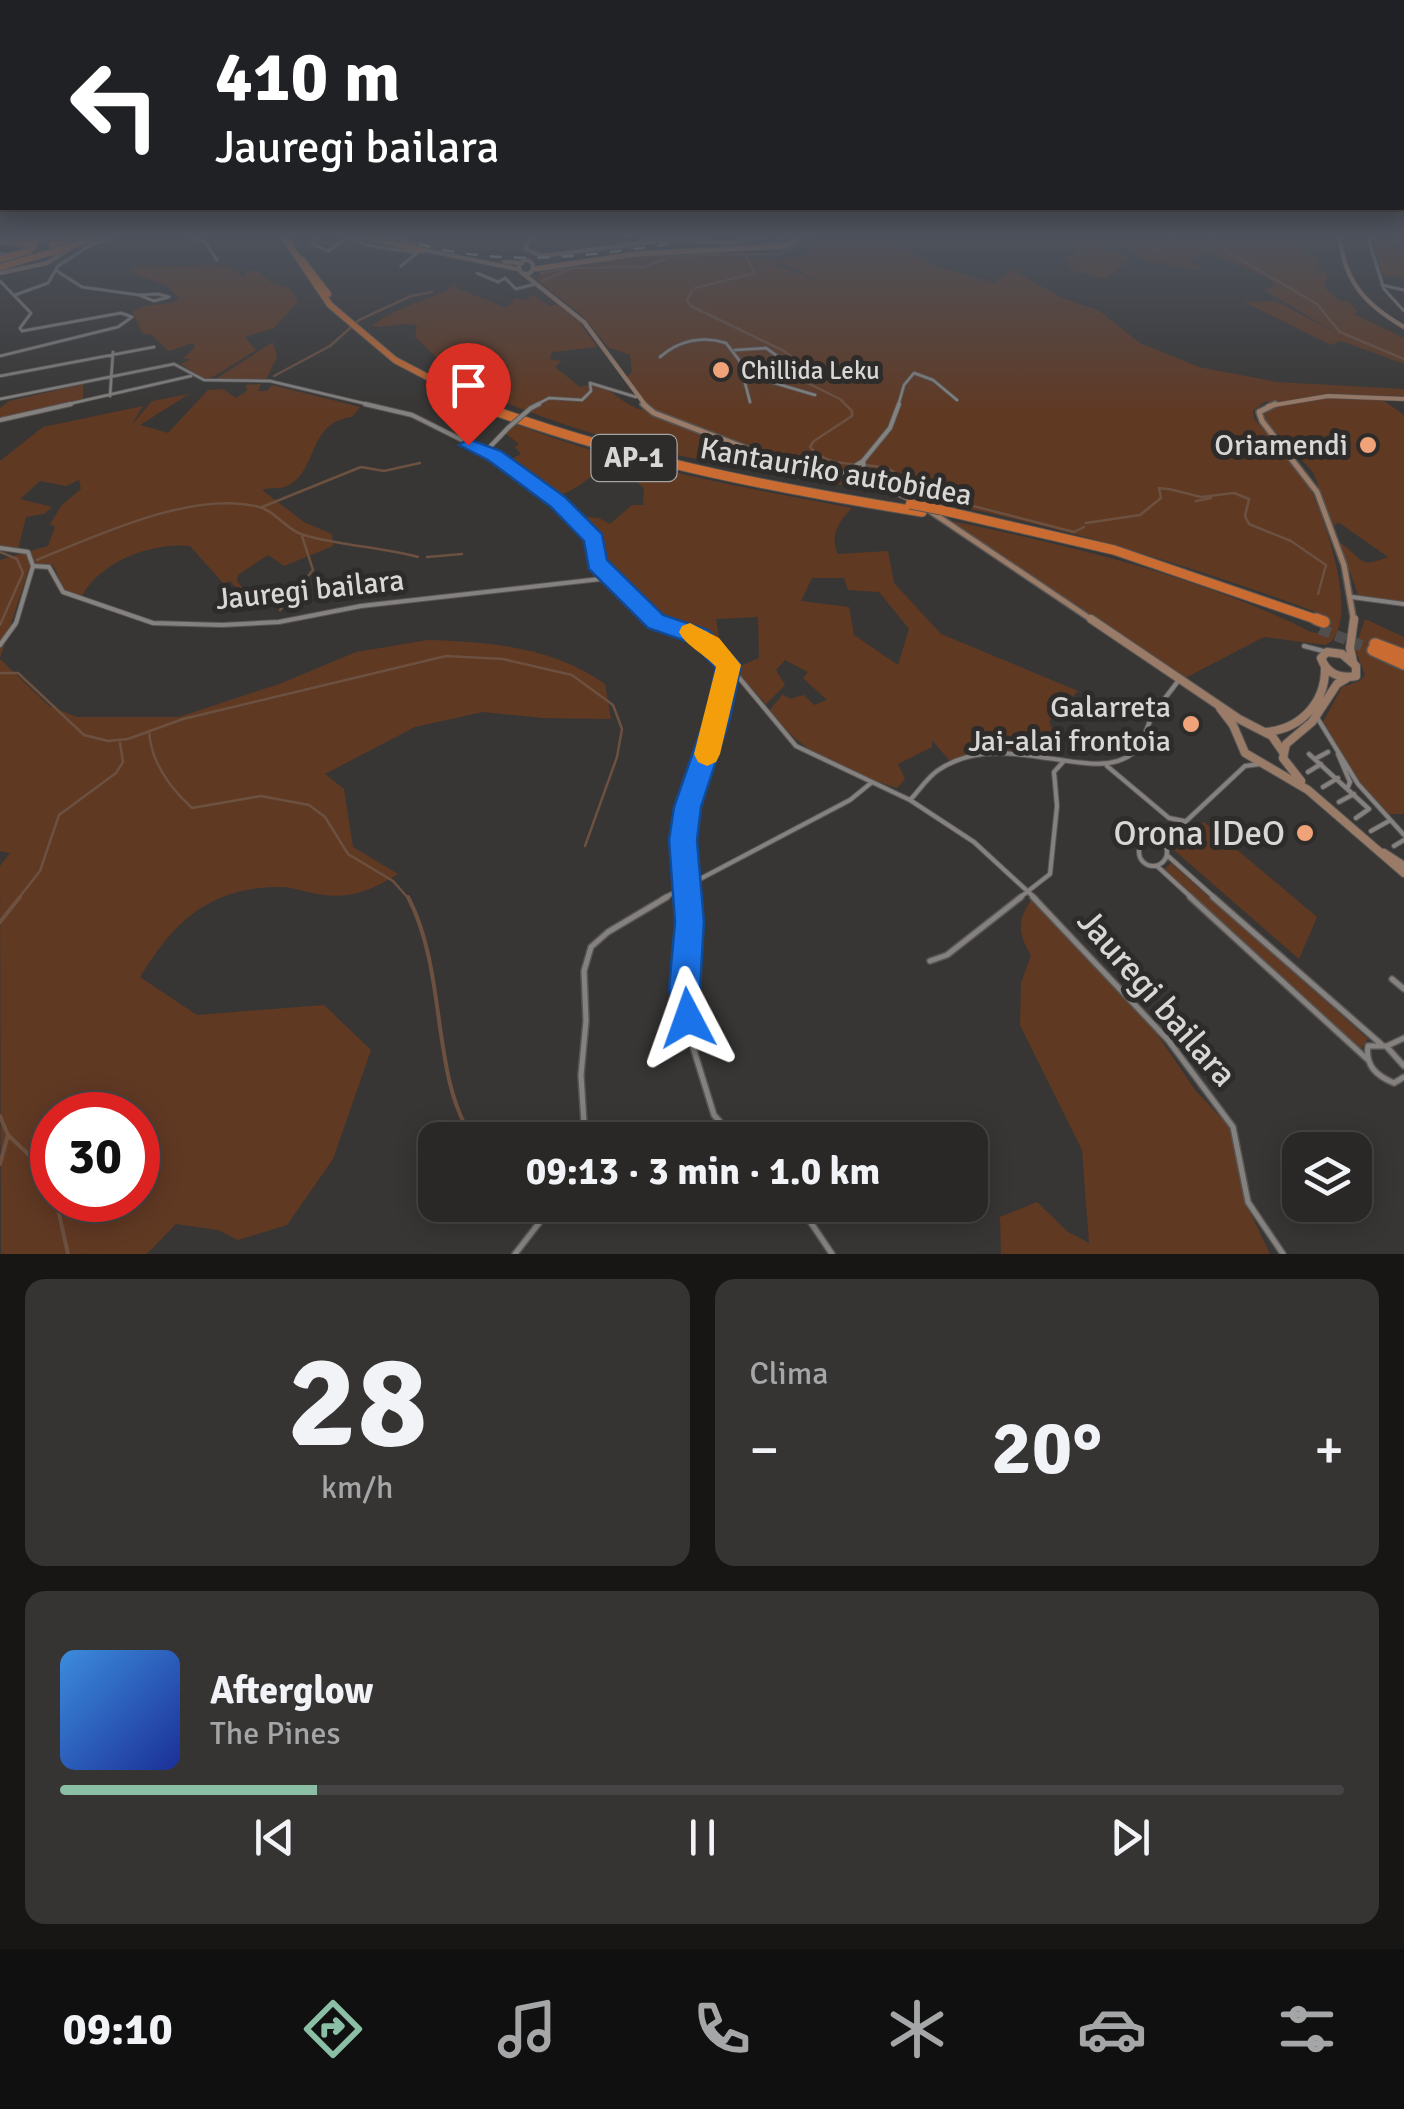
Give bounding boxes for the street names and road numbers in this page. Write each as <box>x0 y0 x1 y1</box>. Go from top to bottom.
street label: Kantauriko autobidea <box>697 430 975 514</box>
road number: AP-1 <box>592 435 676 481</box>
street label: Jauregi bailara <box>214 562 406 618</box>
street label: Jauregi bailara <box>1068 900 1246 1096</box>

